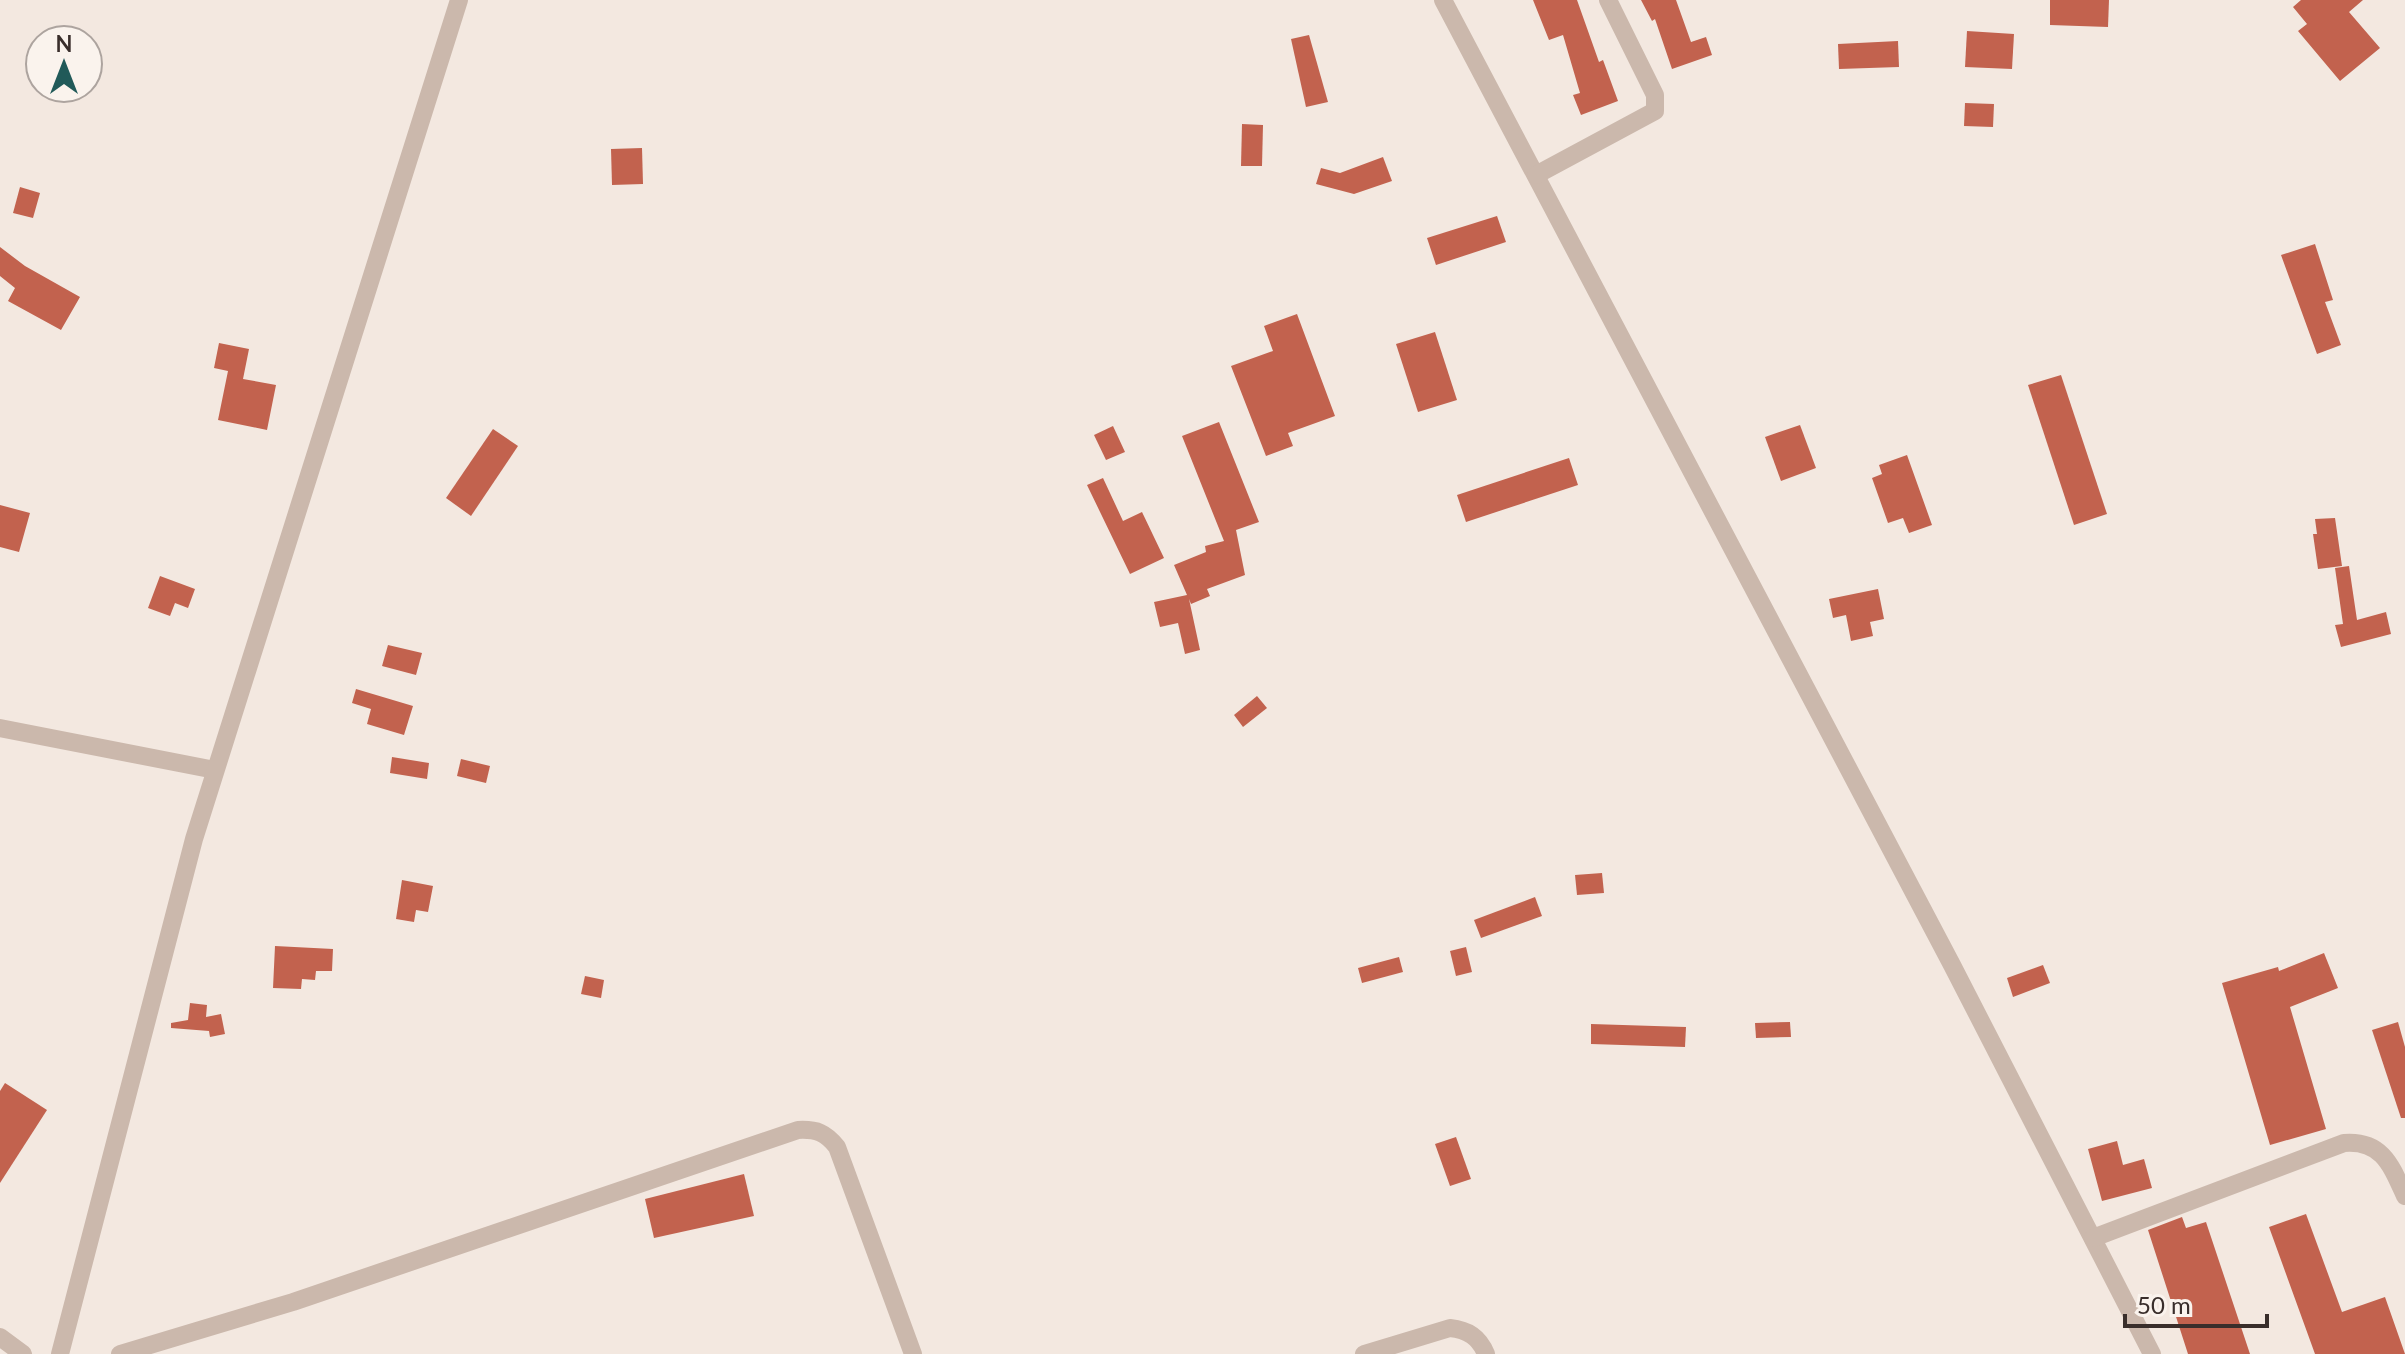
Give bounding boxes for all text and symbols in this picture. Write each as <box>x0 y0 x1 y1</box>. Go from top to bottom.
north arrow <box>24 24 104 104</box>
text: N <box>56 30 72 57</box>
scale bar <box>2125 1278 2267 1328</box>
text: 50 m <box>2137 1290 2191 1319</box>

